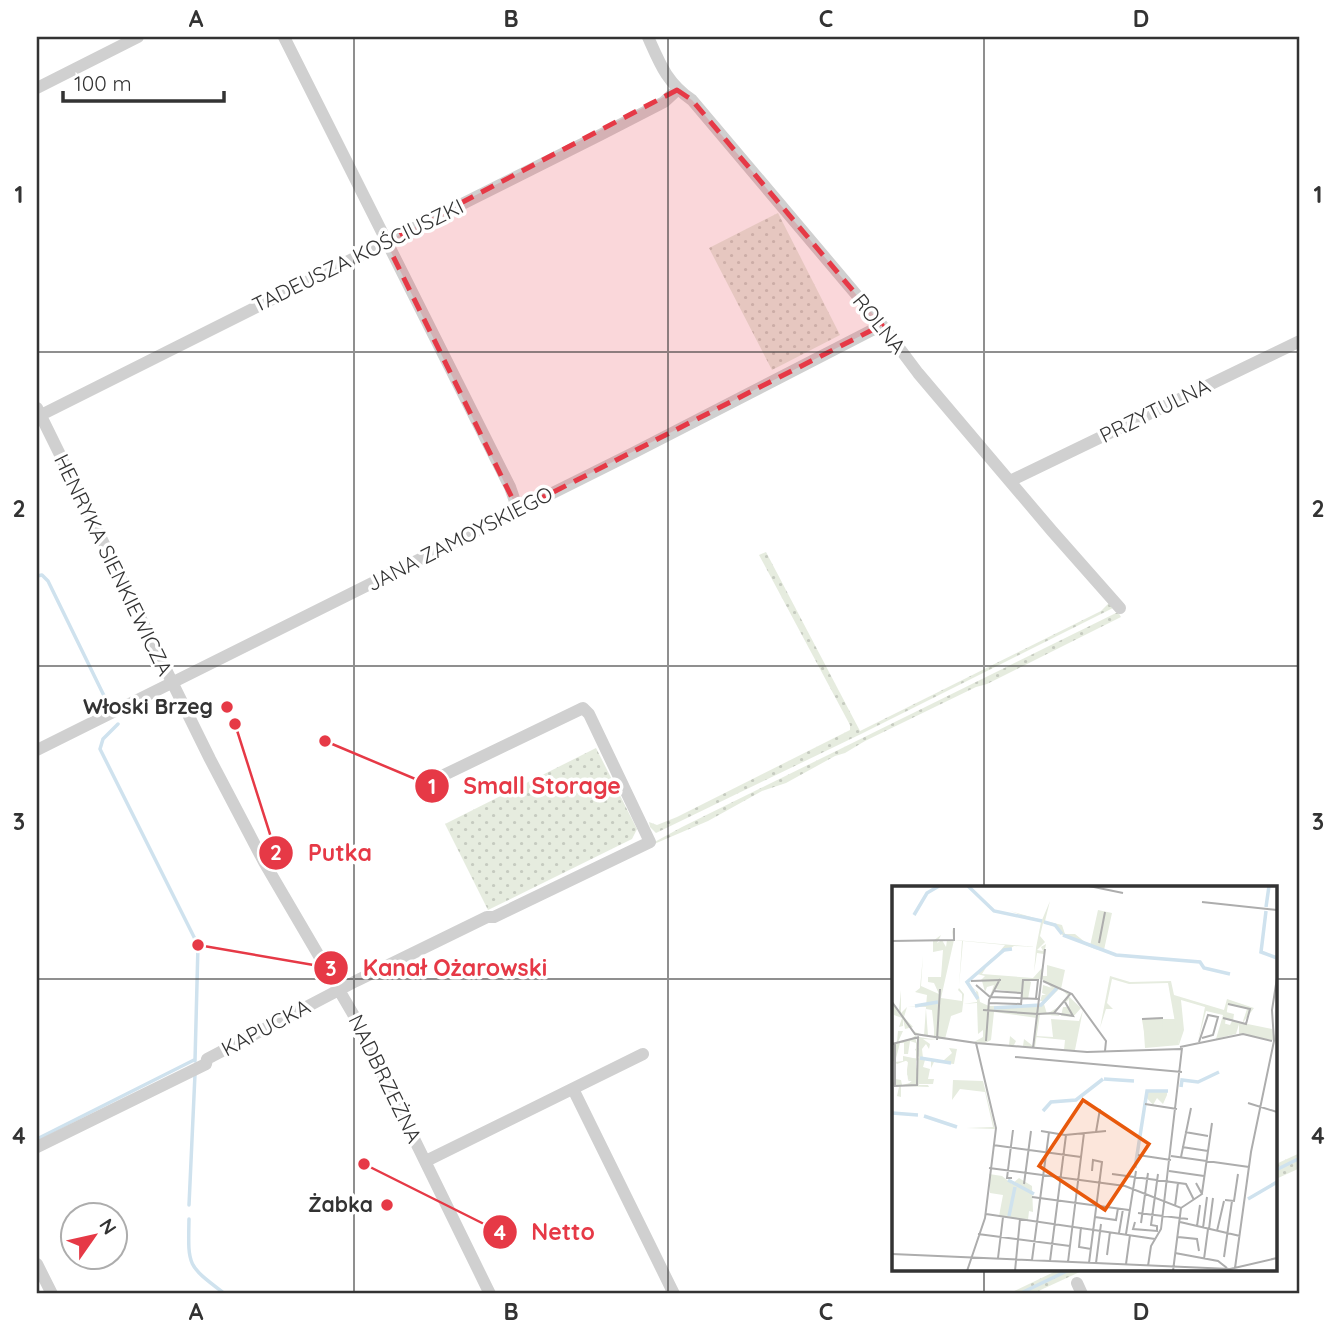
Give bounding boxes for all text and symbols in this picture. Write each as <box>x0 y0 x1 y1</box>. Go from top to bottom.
text: A <box>189 4 204 33</box>
text: B <box>503 4 519 33</box>
text: C <box>819 4 833 33</box>
text: D <box>1133 4 1149 33</box>
scale bar <box>63 60 224 104</box>
text: 100 m <box>74 70 132 96</box>
text: 1 <box>15 180 23 209</box>
text: 1 <box>1314 180 1322 209</box>
street label: TADEUSZA KOŚCIUSZKI <box>248 193 467 318</box>
street label: ROLNA <box>848 288 912 359</box>
street label: PRZYTULNA <box>1095 372 1214 448</box>
street label: HENRYKA SIENKIEWICZA <box>49 450 179 680</box>
street label: JANA ZAMOYSKIEGO <box>362 480 557 596</box>
text: 2 <box>12 494 26 523</box>
text: 2 <box>1311 494 1325 523</box>
place label: Włoski Brzeg <box>83 693 213 719</box>
marker: Włoski Brzeg <box>219 699 235 715</box>
callout: Small Storage <box>414 764 635 808</box>
text: Small Storage <box>463 771 621 800</box>
text: 1 <box>428 773 436 799</box>
text: 3 <box>13 807 25 836</box>
text: 3 <box>1312 807 1324 836</box>
callout: Putka <box>259 831 386 875</box>
text: Putka <box>308 838 372 867</box>
text: 2 <box>270 839 282 865</box>
inset map <box>892 886 1278 1272</box>
callout: Kanał Ożarowski <box>314 946 561 990</box>
text: Kanał Ożarowski <box>363 953 547 982</box>
text: 3 <box>325 955 337 981</box>
street label: KAPUCKA <box>217 993 314 1061</box>
street label: NADBRZEŻNA <box>344 1010 428 1147</box>
text: 4 <box>12 1121 26 1150</box>
text: 4 <box>1311 1121 1325 1150</box>
place label: Żabka <box>308 1191 373 1217</box>
marker: Żabka <box>379 1197 395 1213</box>
north arrow <box>60 1202 130 1272</box>
callout: Netto <box>482 1210 609 1254</box>
text: N <box>94 1214 122 1239</box>
text: Netto <box>531 1217 595 1246</box>
text: 4 <box>494 1219 506 1245</box>
text: A <box>189 1297 204 1326</box>
text: B <box>503 1297 519 1326</box>
text: C <box>819 1297 833 1326</box>
text: D <box>1133 1297 1149 1326</box>

